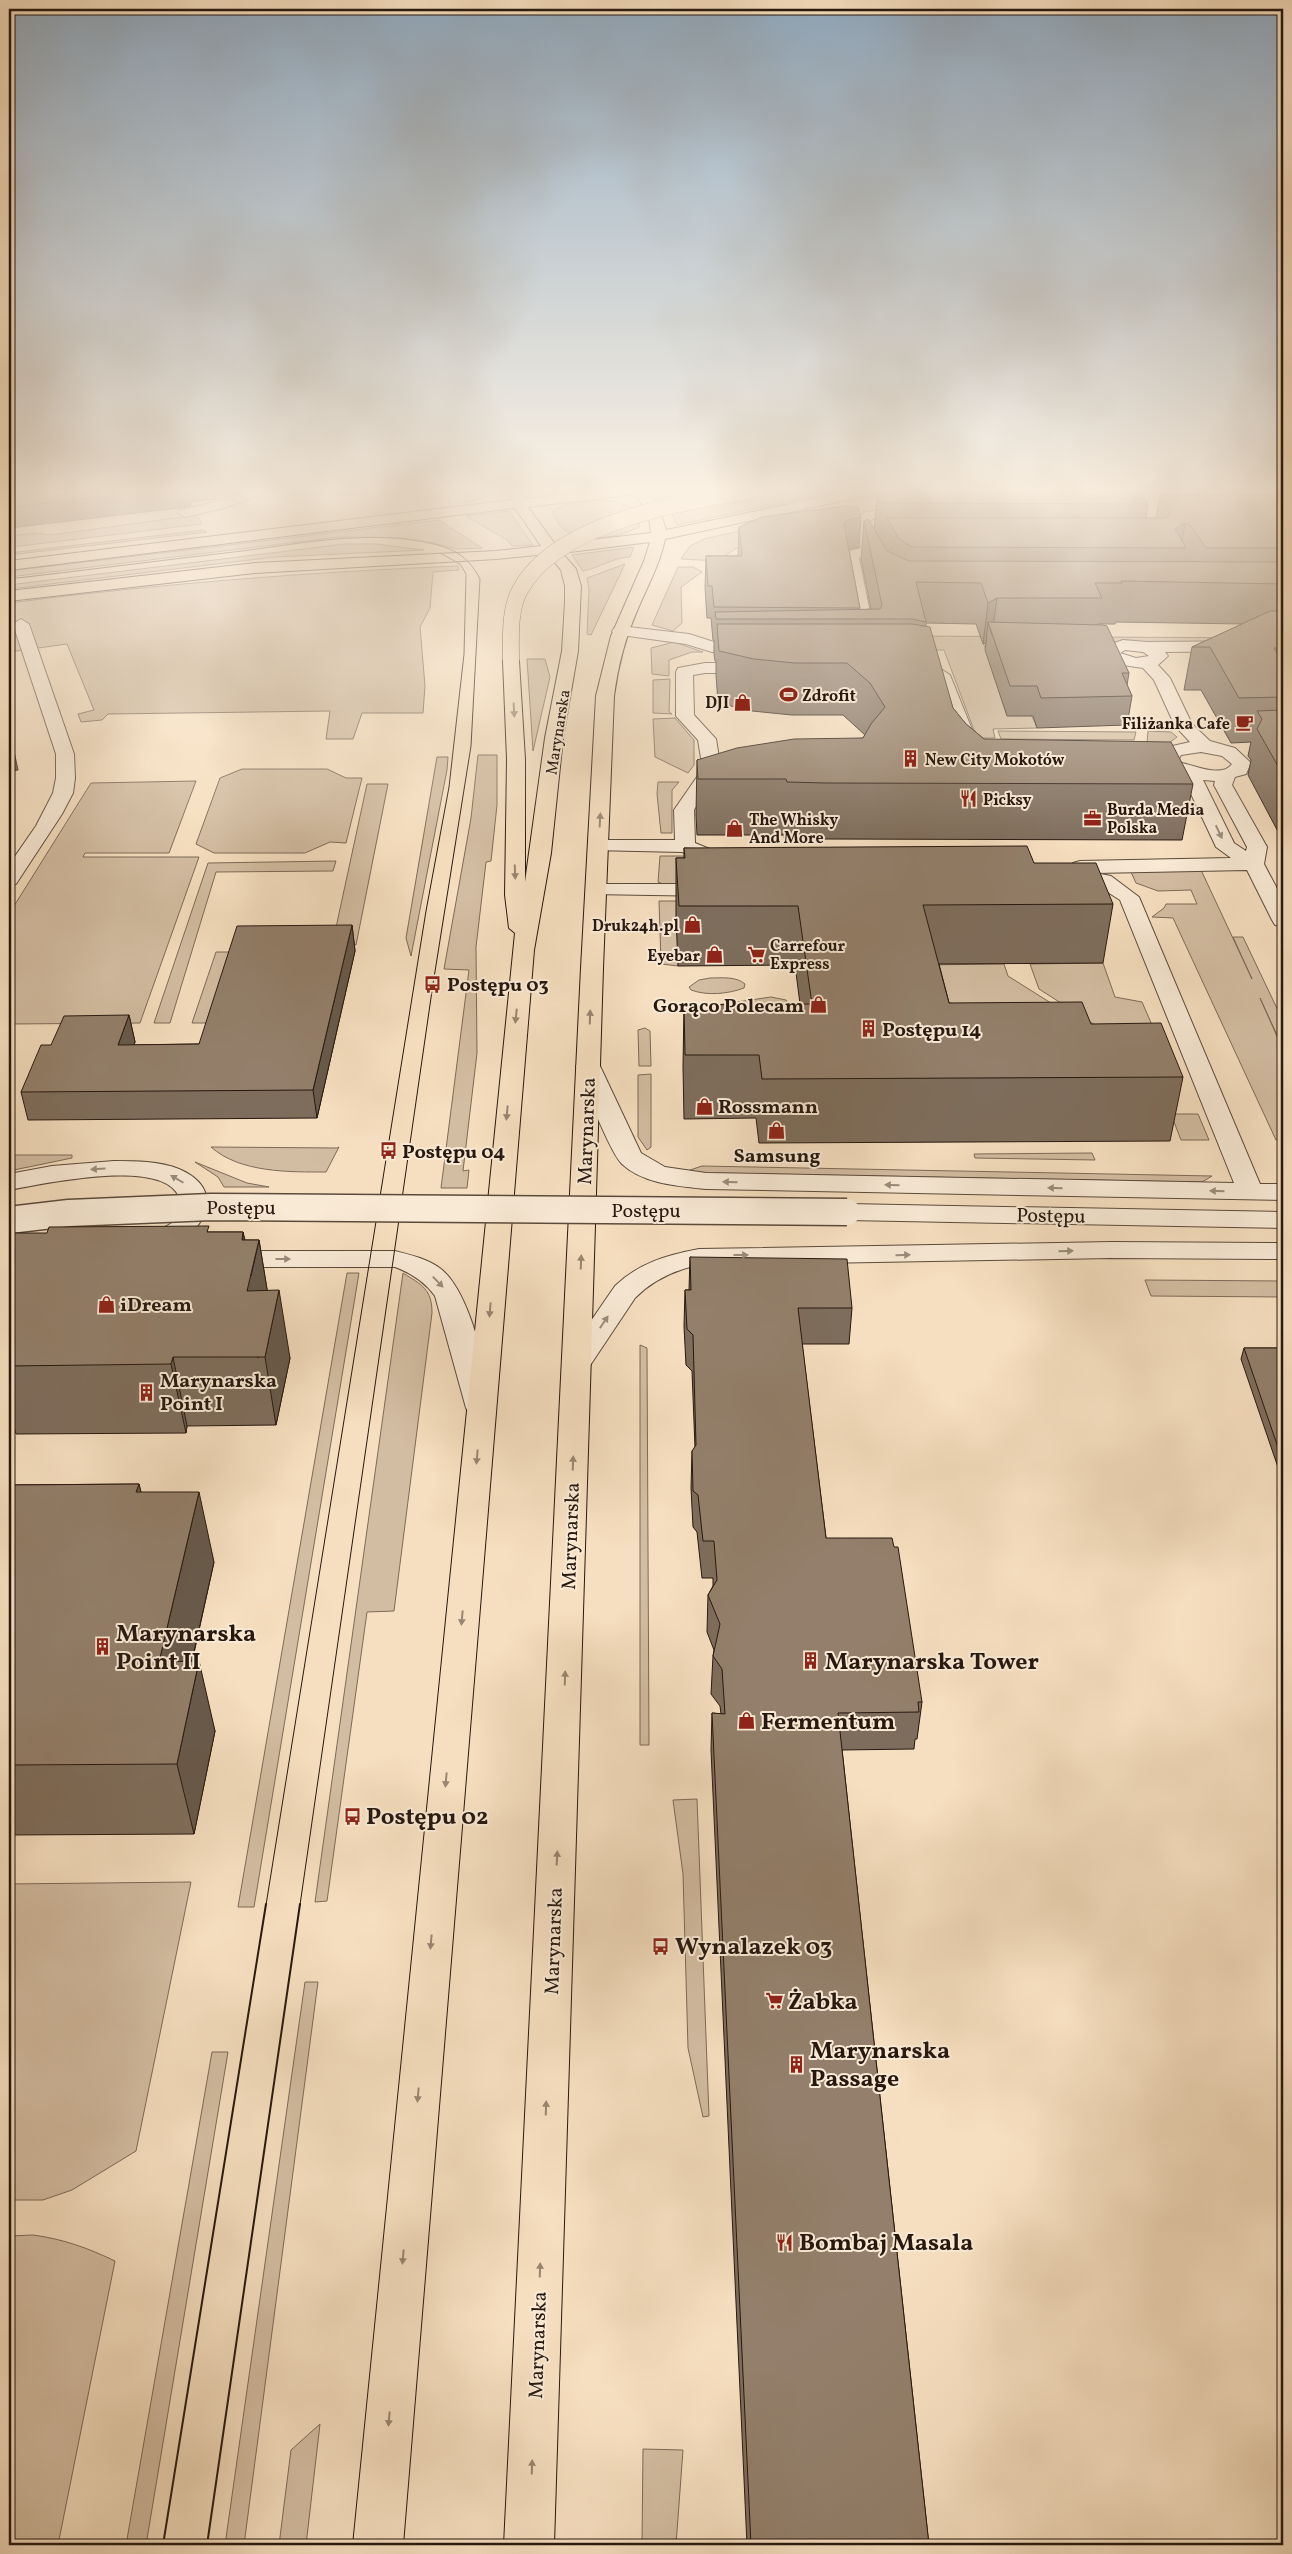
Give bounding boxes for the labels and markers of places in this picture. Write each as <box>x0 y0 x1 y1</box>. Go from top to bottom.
sports icon: Zdrofit <box>778 685 798 705</box>
place label: Zdrofit <box>802 686 856 708</box>
shop icon: DJI <box>733 692 753 712</box>
place label: DJI <box>705 693 729 715</box>
cafe icon: Filiżanka Cafe <box>1234 713 1254 733</box>
place label: Filiżanka Cafe <box>1122 714 1230 736</box>
building icon: New City Mokotów <box>901 749 921 769</box>
place label: New City Mokotów <box>925 750 1065 772</box>
restaurant icon: Picksy <box>959 789 979 809</box>
place label: Picksy <box>983 790 1032 812</box>
place label: Burda Media Polska <box>1107 800 1205 840</box>
office icon: Burda Media Polska <box>1083 808 1103 828</box>
place label: The Whisky And More <box>749 810 838 850</box>
shop icon: The Whisky And More <box>725 818 745 838</box>
shop icon: Druk24h.pl <box>683 915 703 935</box>
place label: Druk24h.pl <box>592 916 680 938</box>
place label: Carrefour Express <box>770 936 846 976</box>
supermarket icon: Carrefour Express <box>746 944 766 964</box>
shop icon: Eyebar <box>704 945 724 965</box>
place label: Eyebar <box>647 946 700 968</box>
place label: Postępu 03 <box>447 972 549 1000</box>
bus stop icon: Postępu 03 <box>423 974 443 994</box>
place label: Gorąco Polecam <box>653 993 804 1021</box>
shop icon: Gorąco Polecam <box>808 995 828 1015</box>
place label: Postępu 14 <box>882 1017 981 1045</box>
building icon: Postępu 14 <box>858 1019 878 1039</box>
place label: Rossmann <box>718 1094 818 1122</box>
shop icon: Rossmann <box>694 1096 714 1116</box>
shop icon: Samsung <box>767 1121 787 1141</box>
place label: Postępu 04 <box>402 1139 505 1167</box>
bus stop icon: Postępu 04 <box>378 1141 398 1161</box>
place label: Samsung <box>733 1143 821 1171</box>
place label: iDream <box>120 1292 192 1320</box>
shop icon: iDream <box>96 1294 116 1314</box>
place label: Marynarska Point I <box>160 1368 277 1419</box>
building icon: Marynarska Point I <box>136 1382 156 1402</box>
place label: Marynarska Point II <box>116 1618 256 1680</box>
building icon: Marynarska Point II <box>92 1637 112 1657</box>
place label: Marynarska Tower <box>825 1646 1039 1680</box>
building icon: Marynarska Tower <box>801 1651 821 1671</box>
place label: Fermentum <box>761 1706 895 1740</box>
shop icon: Fermentum <box>737 1711 757 1731</box>
place label: Postępu 02 <box>366 1801 488 1835</box>
bus stop icon: Postępu 02 <box>342 1806 362 1826</box>
place label: Wynalazek 03 <box>675 1931 832 1965</box>
bus stop icon: Wynalazek 03 <box>651 1936 671 1956</box>
place label: Żabka <box>788 1986 858 2020</box>
supermarket icon: Żabka <box>764 1991 784 2011</box>
place label: Marynarska Passage <box>810 2035 950 2097</box>
building icon: Marynarska Passage <box>786 2054 806 2074</box>
place label: Bombaj Masala <box>799 2227 973 2261</box>
restaurant icon: Bombaj Masala <box>775 2232 795 2252</box>

